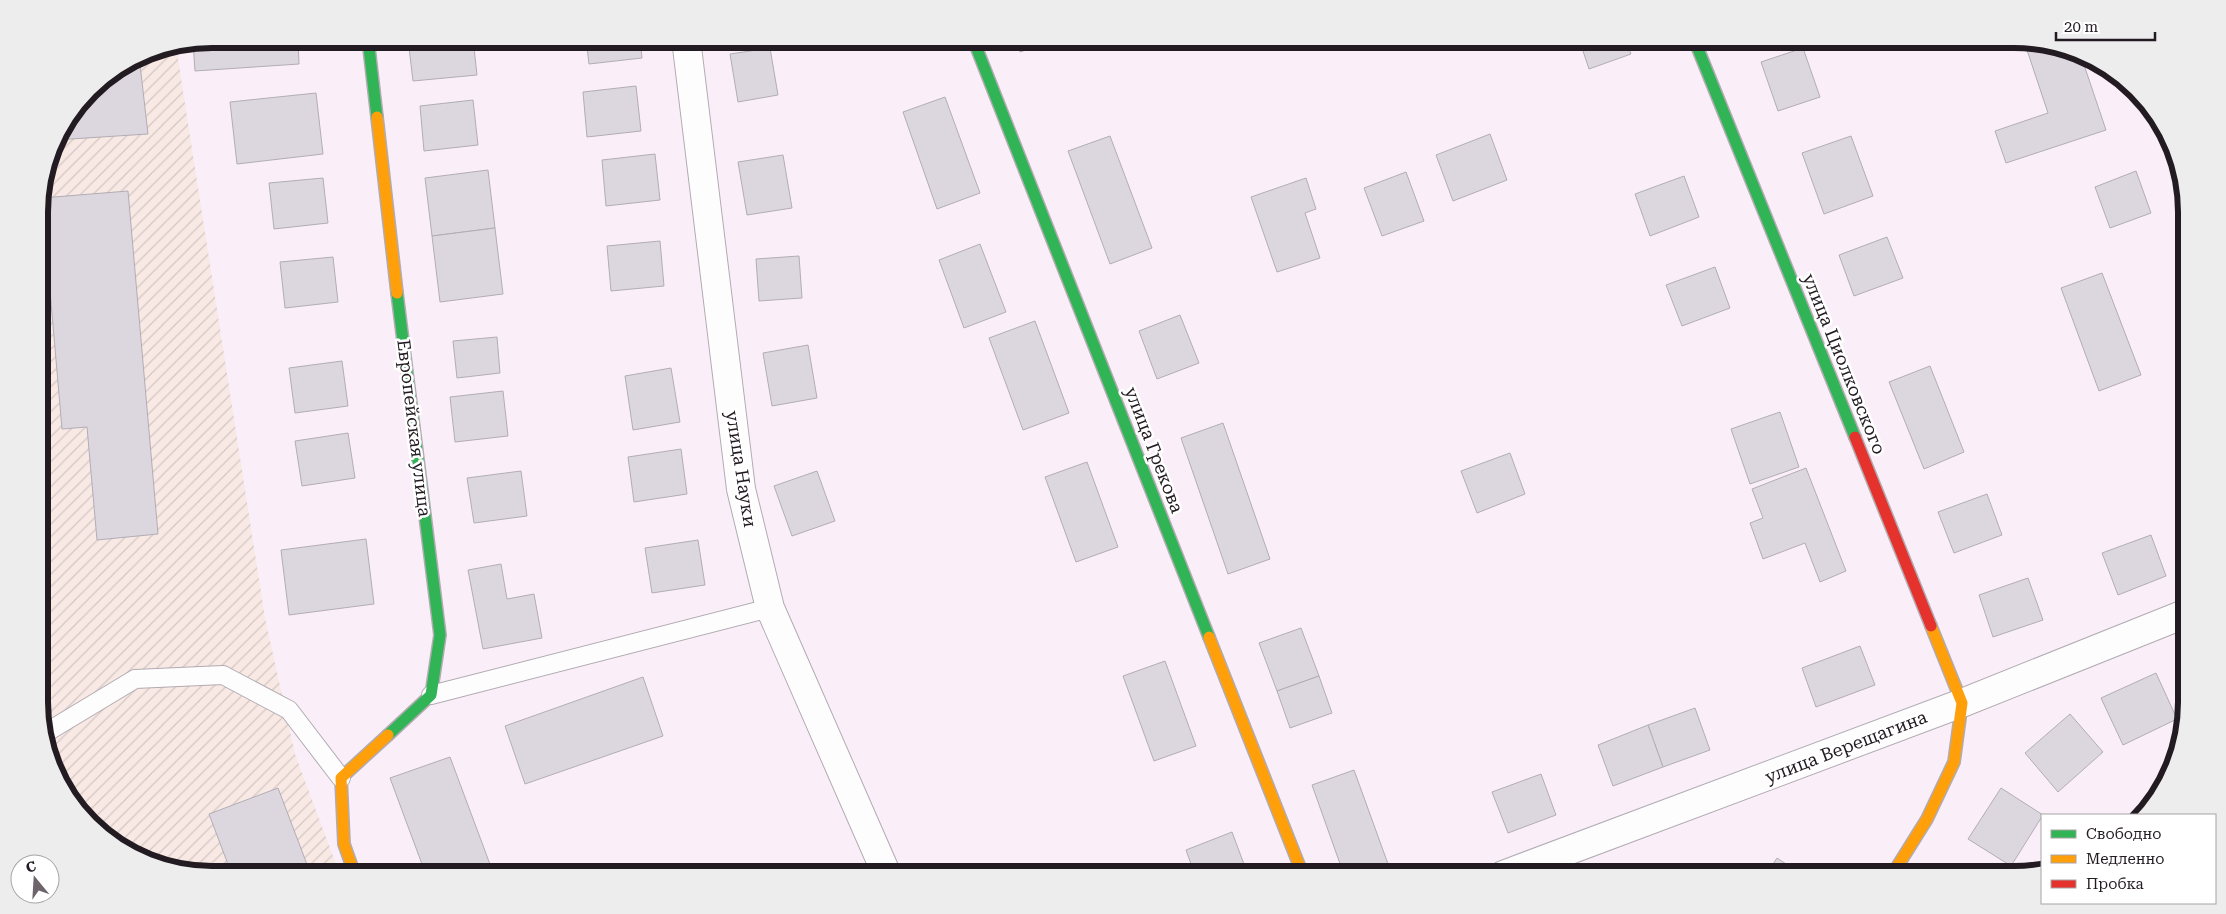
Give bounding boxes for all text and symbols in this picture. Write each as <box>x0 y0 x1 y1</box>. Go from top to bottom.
scale bar <box>2056 10 2155 42</box>
text: 20 m <box>2064 18 2099 36</box>
street label: улица Циолковского <box>1799 270 1890 457</box>
street label: Европейская улица <box>393 338 436 518</box>
street label: улица Грекова <box>1121 384 1188 516</box>
street label: улица Науки <box>722 409 761 529</box>
street label: улица Верещагина <box>1762 706 1930 787</box>
legend <box>2041 814 2216 904</box>
text: Свободно <box>2086 825 2161 843</box>
text: Медленно <box>2086 850 2165 868</box>
north arrow <box>10 854 60 904</box>
text: С <box>24 857 38 876</box>
text: Пробка <box>2086 875 2144 893</box>

